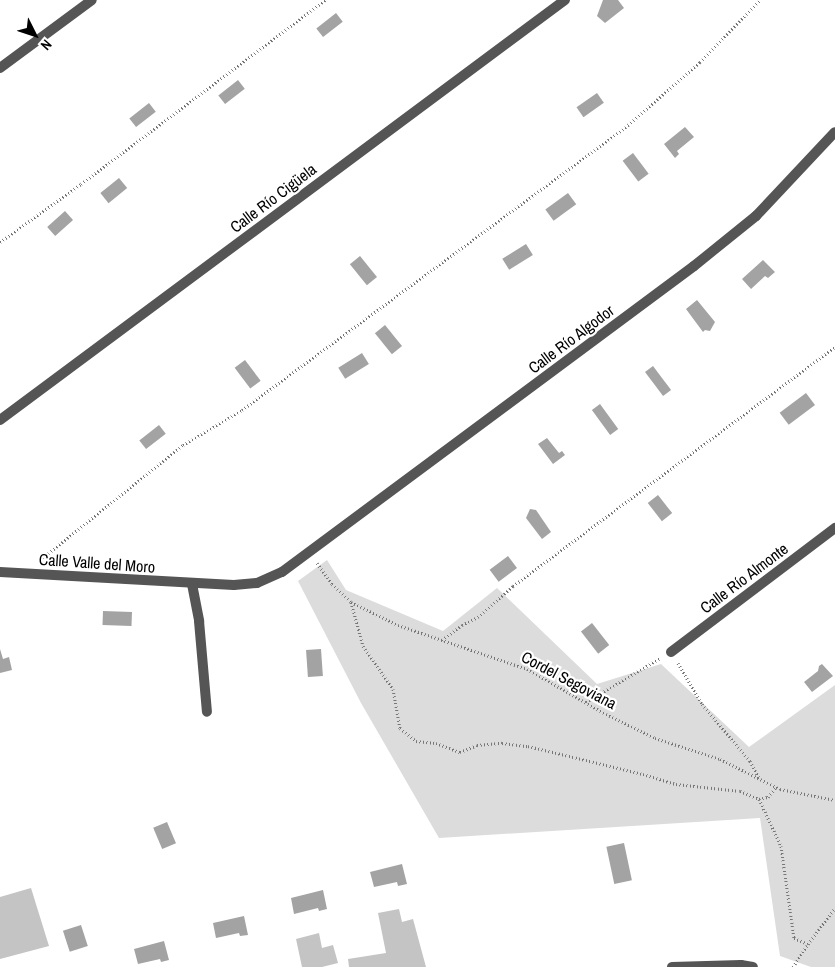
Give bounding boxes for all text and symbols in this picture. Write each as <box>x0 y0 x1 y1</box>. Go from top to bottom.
north arrow <box>10 10 60 60</box>
text: N <box>37 36 56 54</box>
street label: Calle Río Cigüela <box>226 159 320 237</box>
street label: Calle Río Algodor <box>524 300 618 378</box>
street label: Calle Río Almonte <box>696 539 792 617</box>
street label: Calle Valle del Moro <box>38 549 156 577</box>
street label: Cordel Segoviana <box>518 647 620 713</box>

